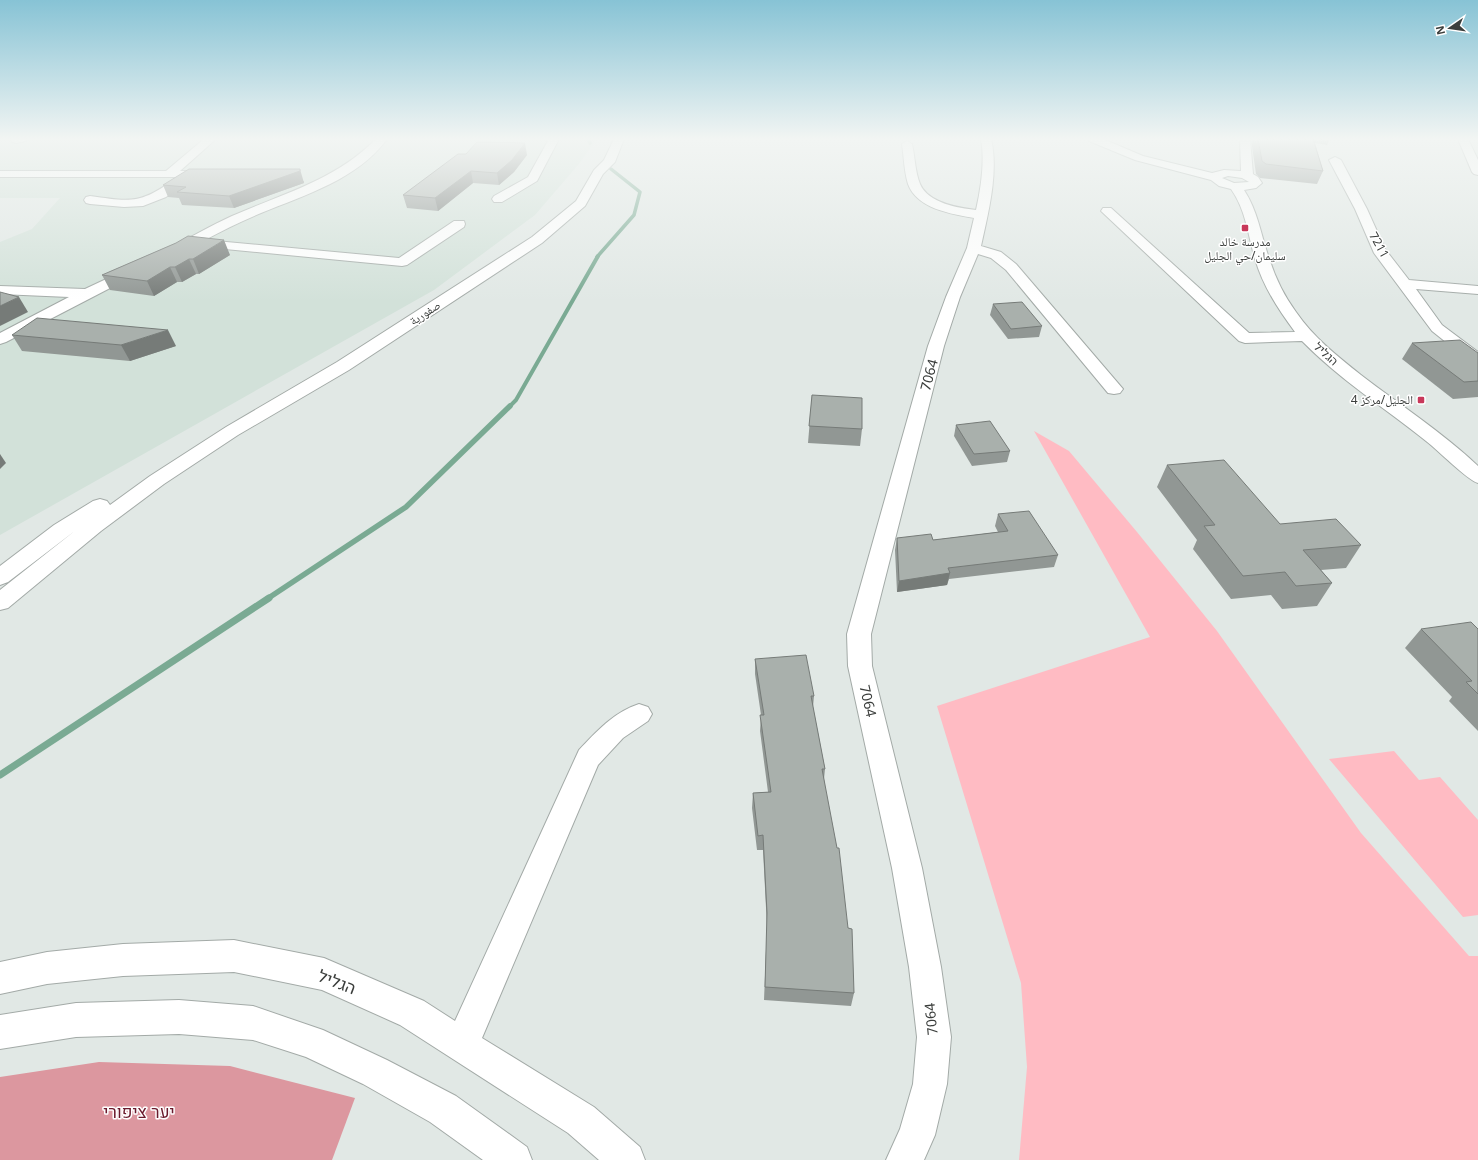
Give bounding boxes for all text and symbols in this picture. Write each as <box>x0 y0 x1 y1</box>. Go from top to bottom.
north arrow <box>1430 8 1470 48</box>
text: N <box>1431 24 1448 36</box>
marker: مدرسة خالد سليمان/حي الجليل <box>1240 223 1250 233</box>
street label: 7211 <box>1365 229 1394 261</box>
place label: مدرسة خالد سليمان/حي الجليل <box>1204 233 1286 266</box>
street label: صفورية <box>406 296 444 329</box>
street label: הגליל <box>1310 338 1342 369</box>
street label: 7064 <box>915 357 942 393</box>
place label: الجليل/مركز 4 <box>1351 391 1413 408</box>
marker: الجليل/مركز 4 <box>1416 395 1426 405</box>
street label: 7064 <box>856 683 881 719</box>
street label: הגליל <box>315 964 360 999</box>
street label: 7064 <box>919 1002 942 1036</box>
park label: יער ציפורי <box>103 1100 175 1123</box>

